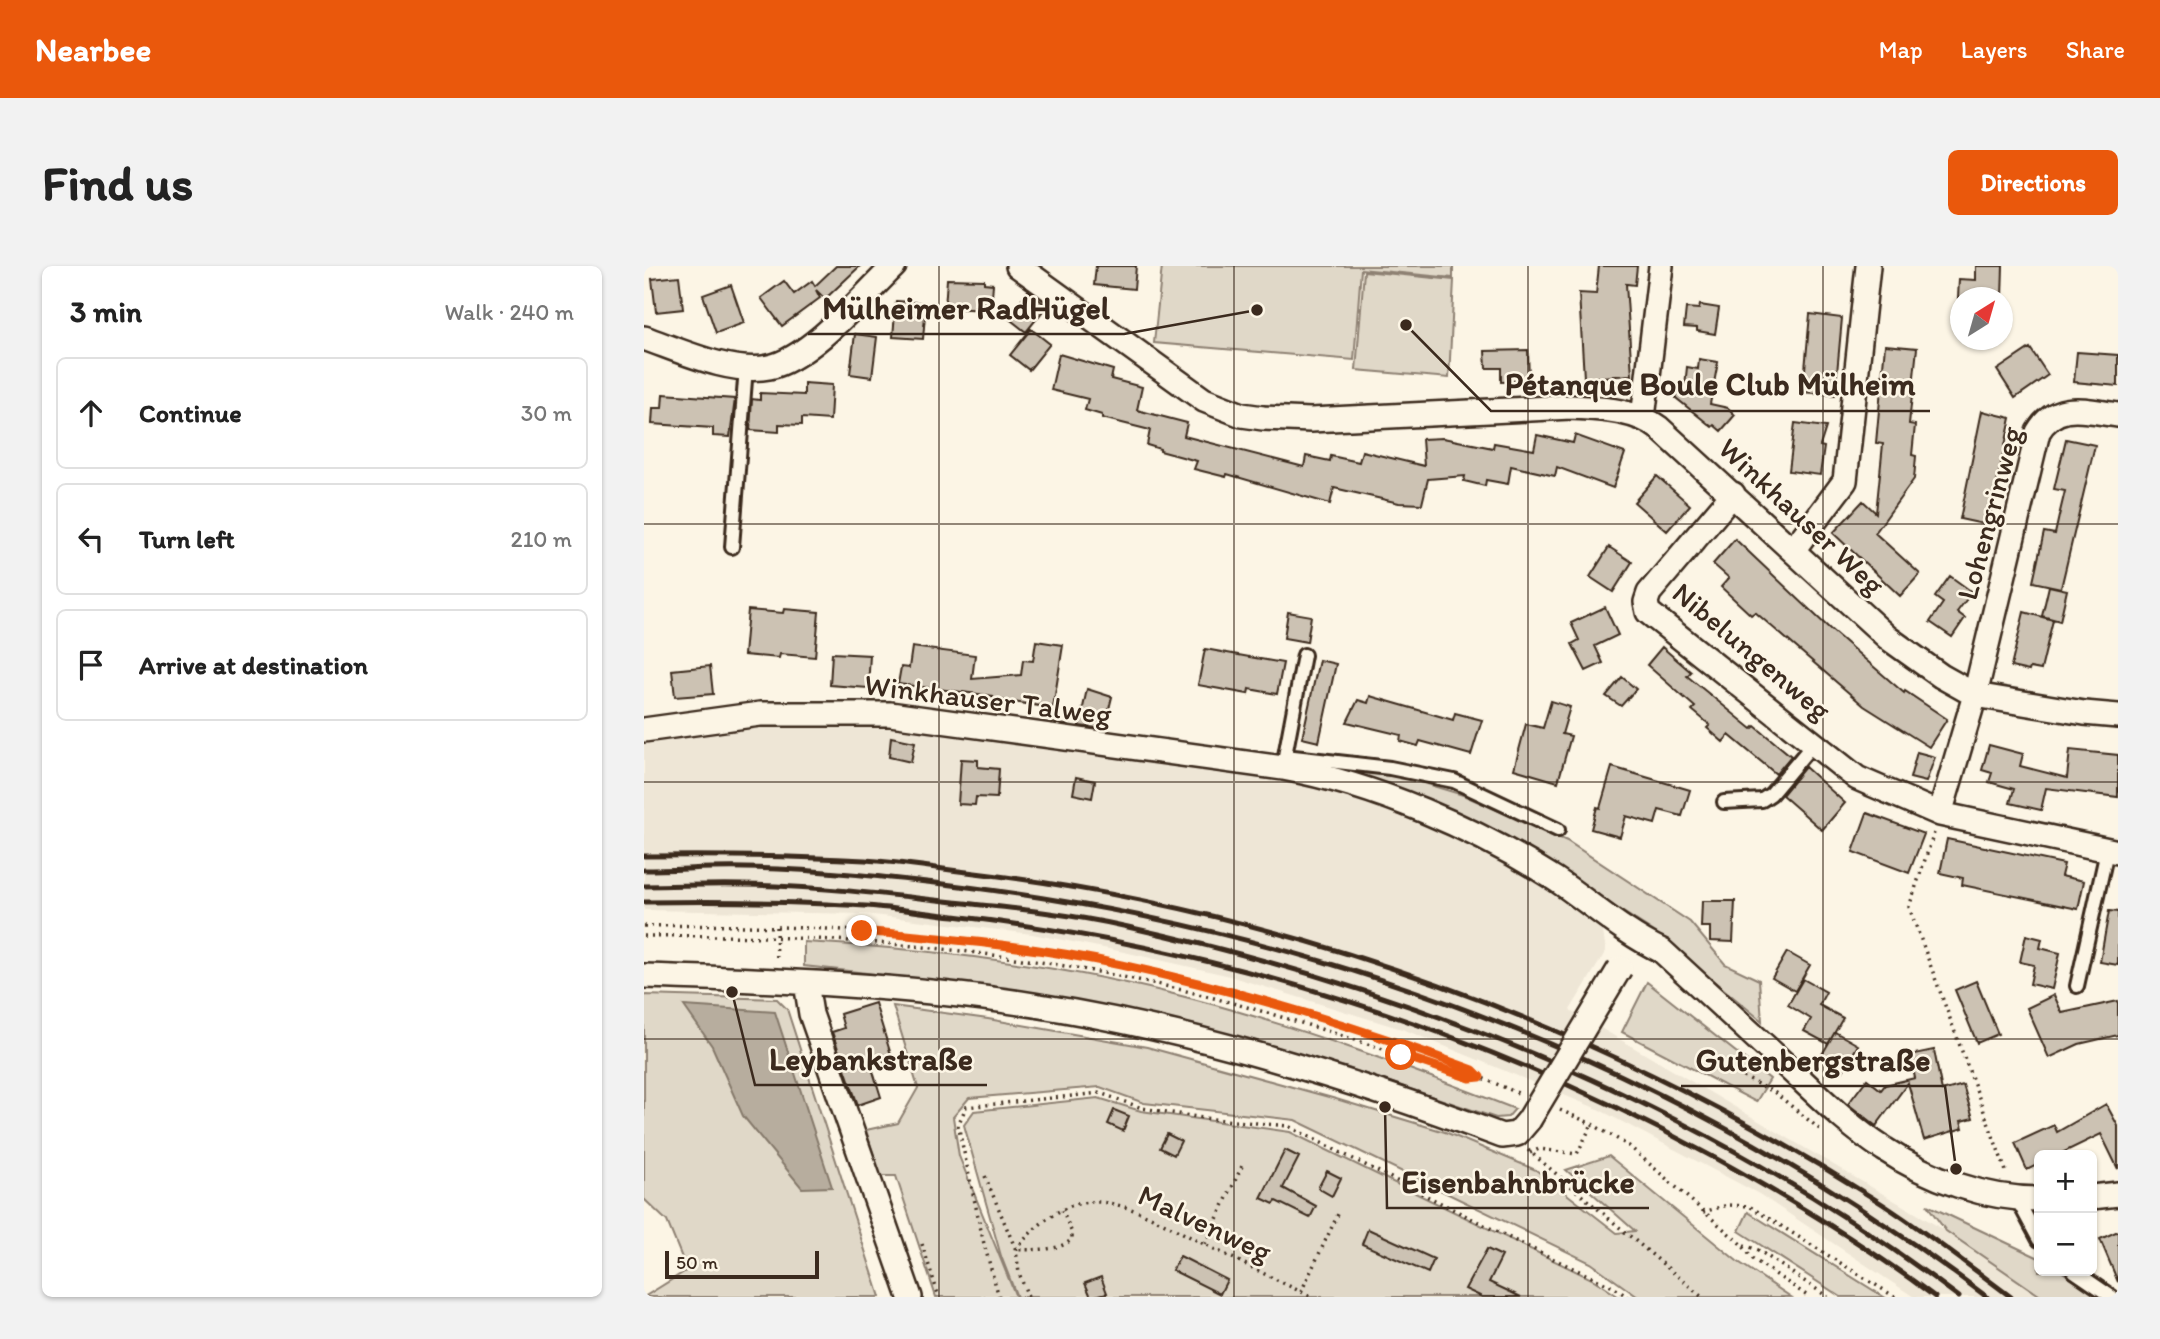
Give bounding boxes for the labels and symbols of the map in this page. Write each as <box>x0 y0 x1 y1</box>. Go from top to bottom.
callout: Mülheimer RadHügel <box>808 281 1124 334</box>
north arrow <box>1950 287 2013 350</box>
text: Mülheimer RadHügel <box>822 289 1111 327</box>
callout: Pétanque Boule Club Mülheim <box>1491 358 1930 411</box>
text: Pétanque Boule Club Mülheim <box>1505 365 1915 403</box>
street label: Lohengrinweg <box>1948 422 2030 604</box>
street label: Winkhauser Weg <box>1711 429 1893 603</box>
street label: Nibelungenweg <box>1665 574 1839 728</box>
street label: Winkhauser Talweg <box>862 665 1115 733</box>
route end <box>846 915 877 946</box>
callout: Leybankstraße <box>755 1032 987 1085</box>
callout: Gutenbergstraße <box>1681 1033 1945 1086</box>
route start <box>1385 1039 1416 1070</box>
text: Leybankstraße <box>769 1040 973 1078</box>
text: Gutenbergstraße <box>1695 1041 1931 1079</box>
callout: Eisenbahnbrücke <box>1387 1155 1649 1208</box>
text: Eisenbahnbrücke <box>1401 1163 1635 1201</box>
street label: Malvenweg <box>1132 1176 1278 1270</box>
scale bar <box>665 1248 819 1280</box>

